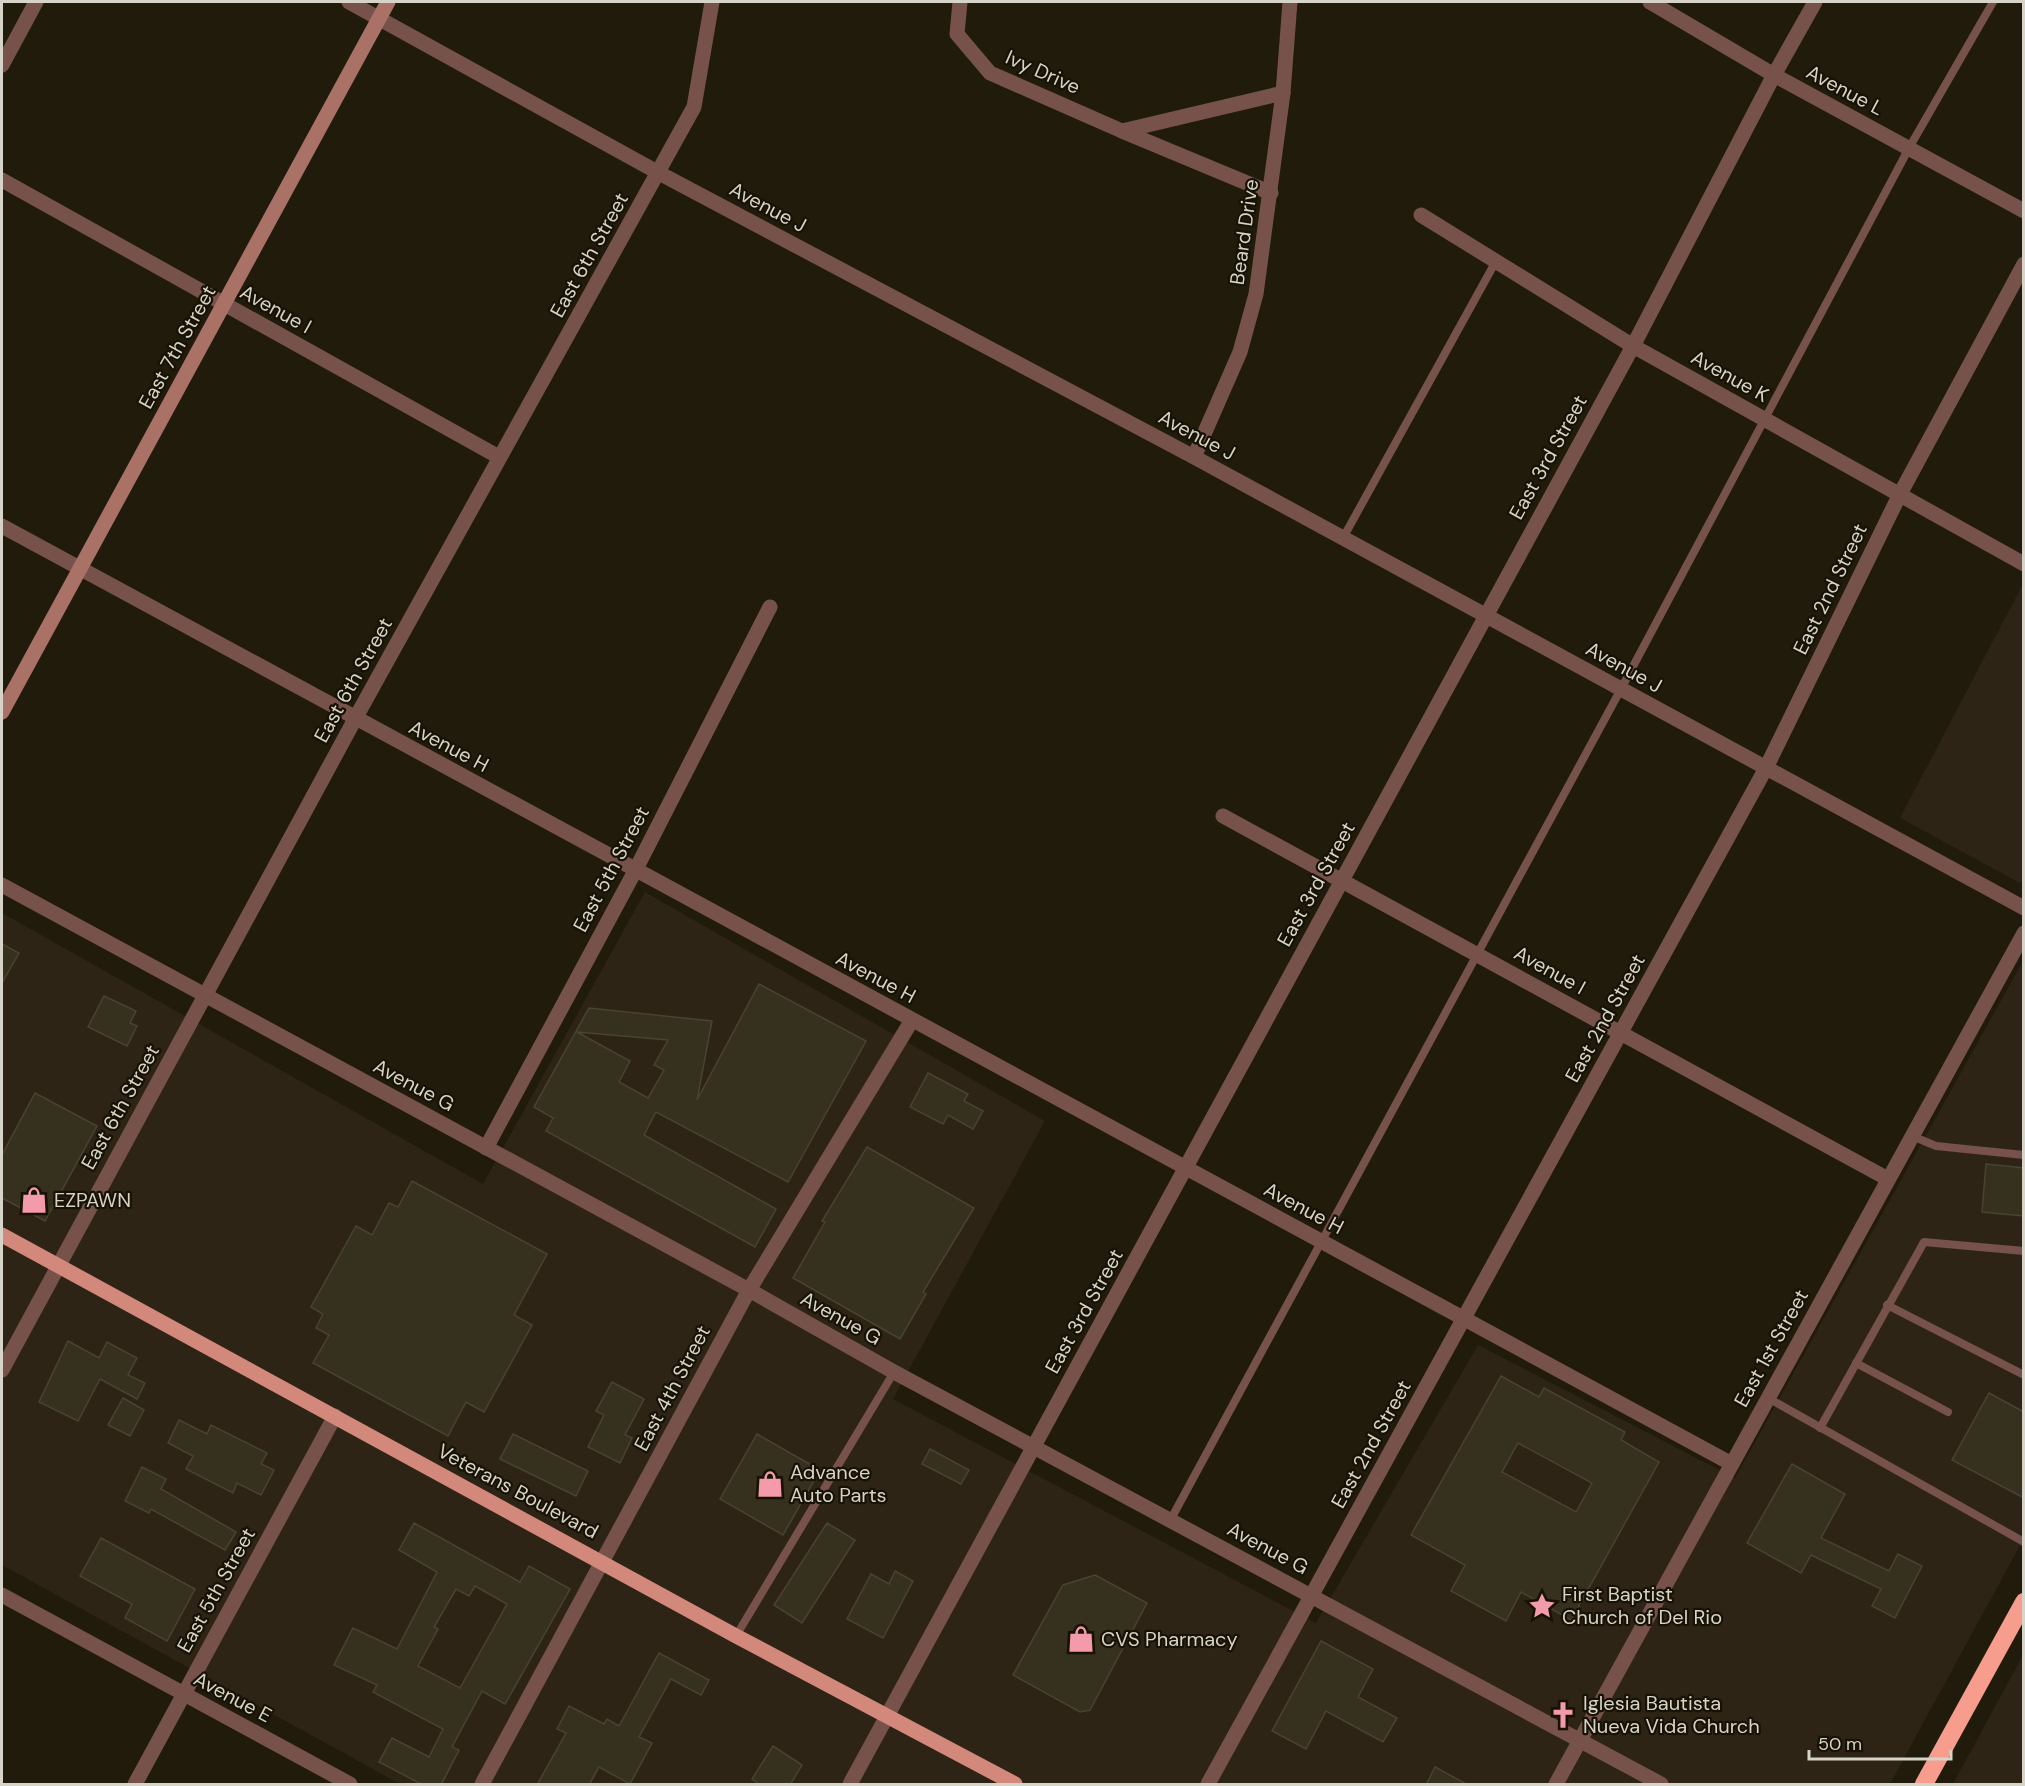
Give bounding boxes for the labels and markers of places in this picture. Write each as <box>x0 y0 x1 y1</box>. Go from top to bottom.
shop icon: EZPAWN <box>19 1185 49 1215</box>
place label: EZPAWN <box>54 1187 131 1213</box>
place label: Advance Auto Parts <box>790 1459 887 1508</box>
shop icon: Advance Auto Parts <box>755 1469 785 1499</box>
place label: First Baptist Church of Del Rio <box>1562 1581 1722 1630</box>
place icon: First Baptist Church of Del Rio <box>1527 1591 1557 1621</box>
shop icon: CVS Pharmacy <box>1066 1624 1096 1654</box>
place label: CVS Pharmacy <box>1101 1626 1238 1652</box>
place label: Iglesia Bautista Nueva Vida Church <box>1583 1690 1760 1739</box>
church icon: Iglesia Bautista Nueva Vida Church <box>1548 1700 1578 1730</box>

